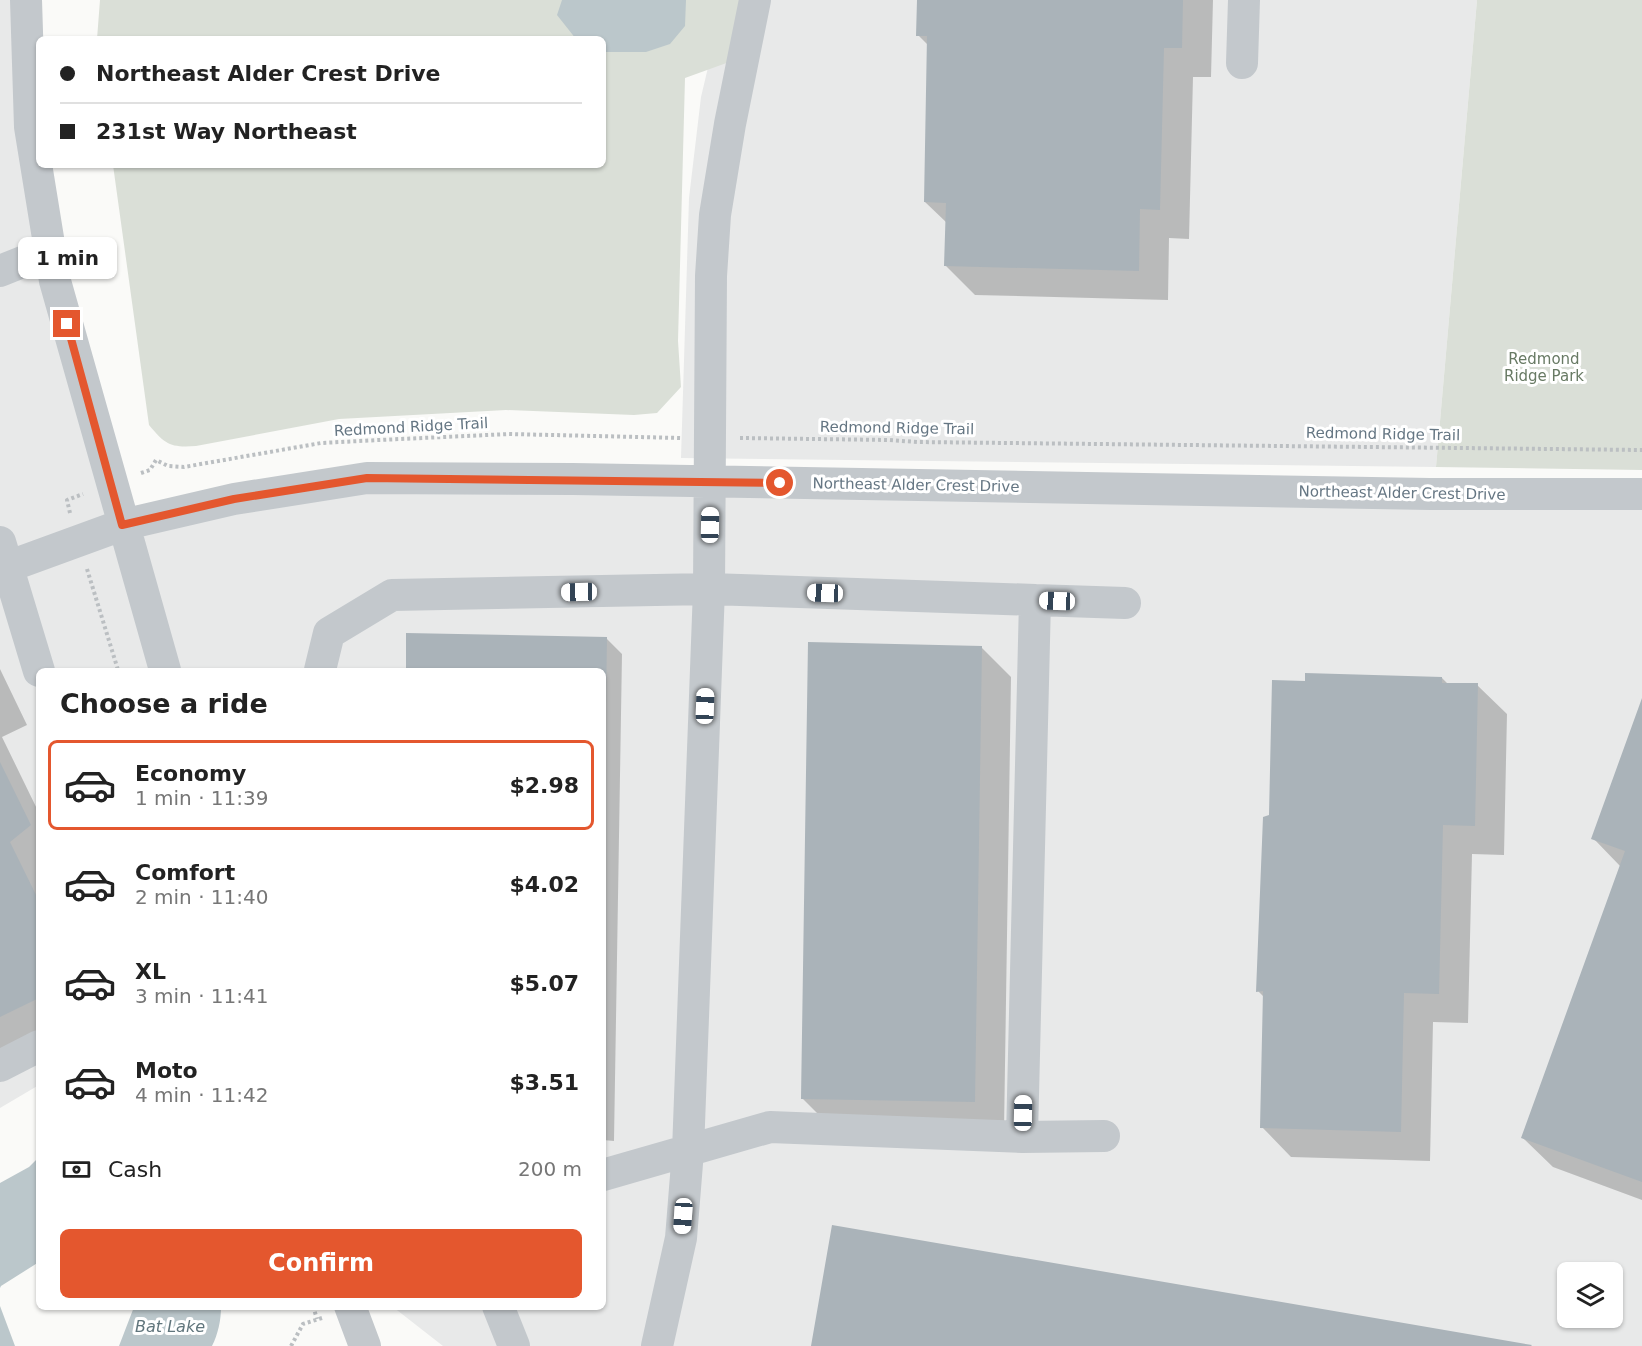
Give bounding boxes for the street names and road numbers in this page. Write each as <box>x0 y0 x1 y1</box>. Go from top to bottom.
street label: Redmond Ridge Trail <box>333 414 489 440</box>
street label: Redmond Ridge Trail <box>820 418 974 438</box>
street label: Redmond Ridge Trail <box>1306 424 1460 444</box>
street label: Northeast Alder Crest Drive <box>812 474 1020 496</box>
street label: Northeast Alder Crest Drive <box>1298 482 1506 504</box>

